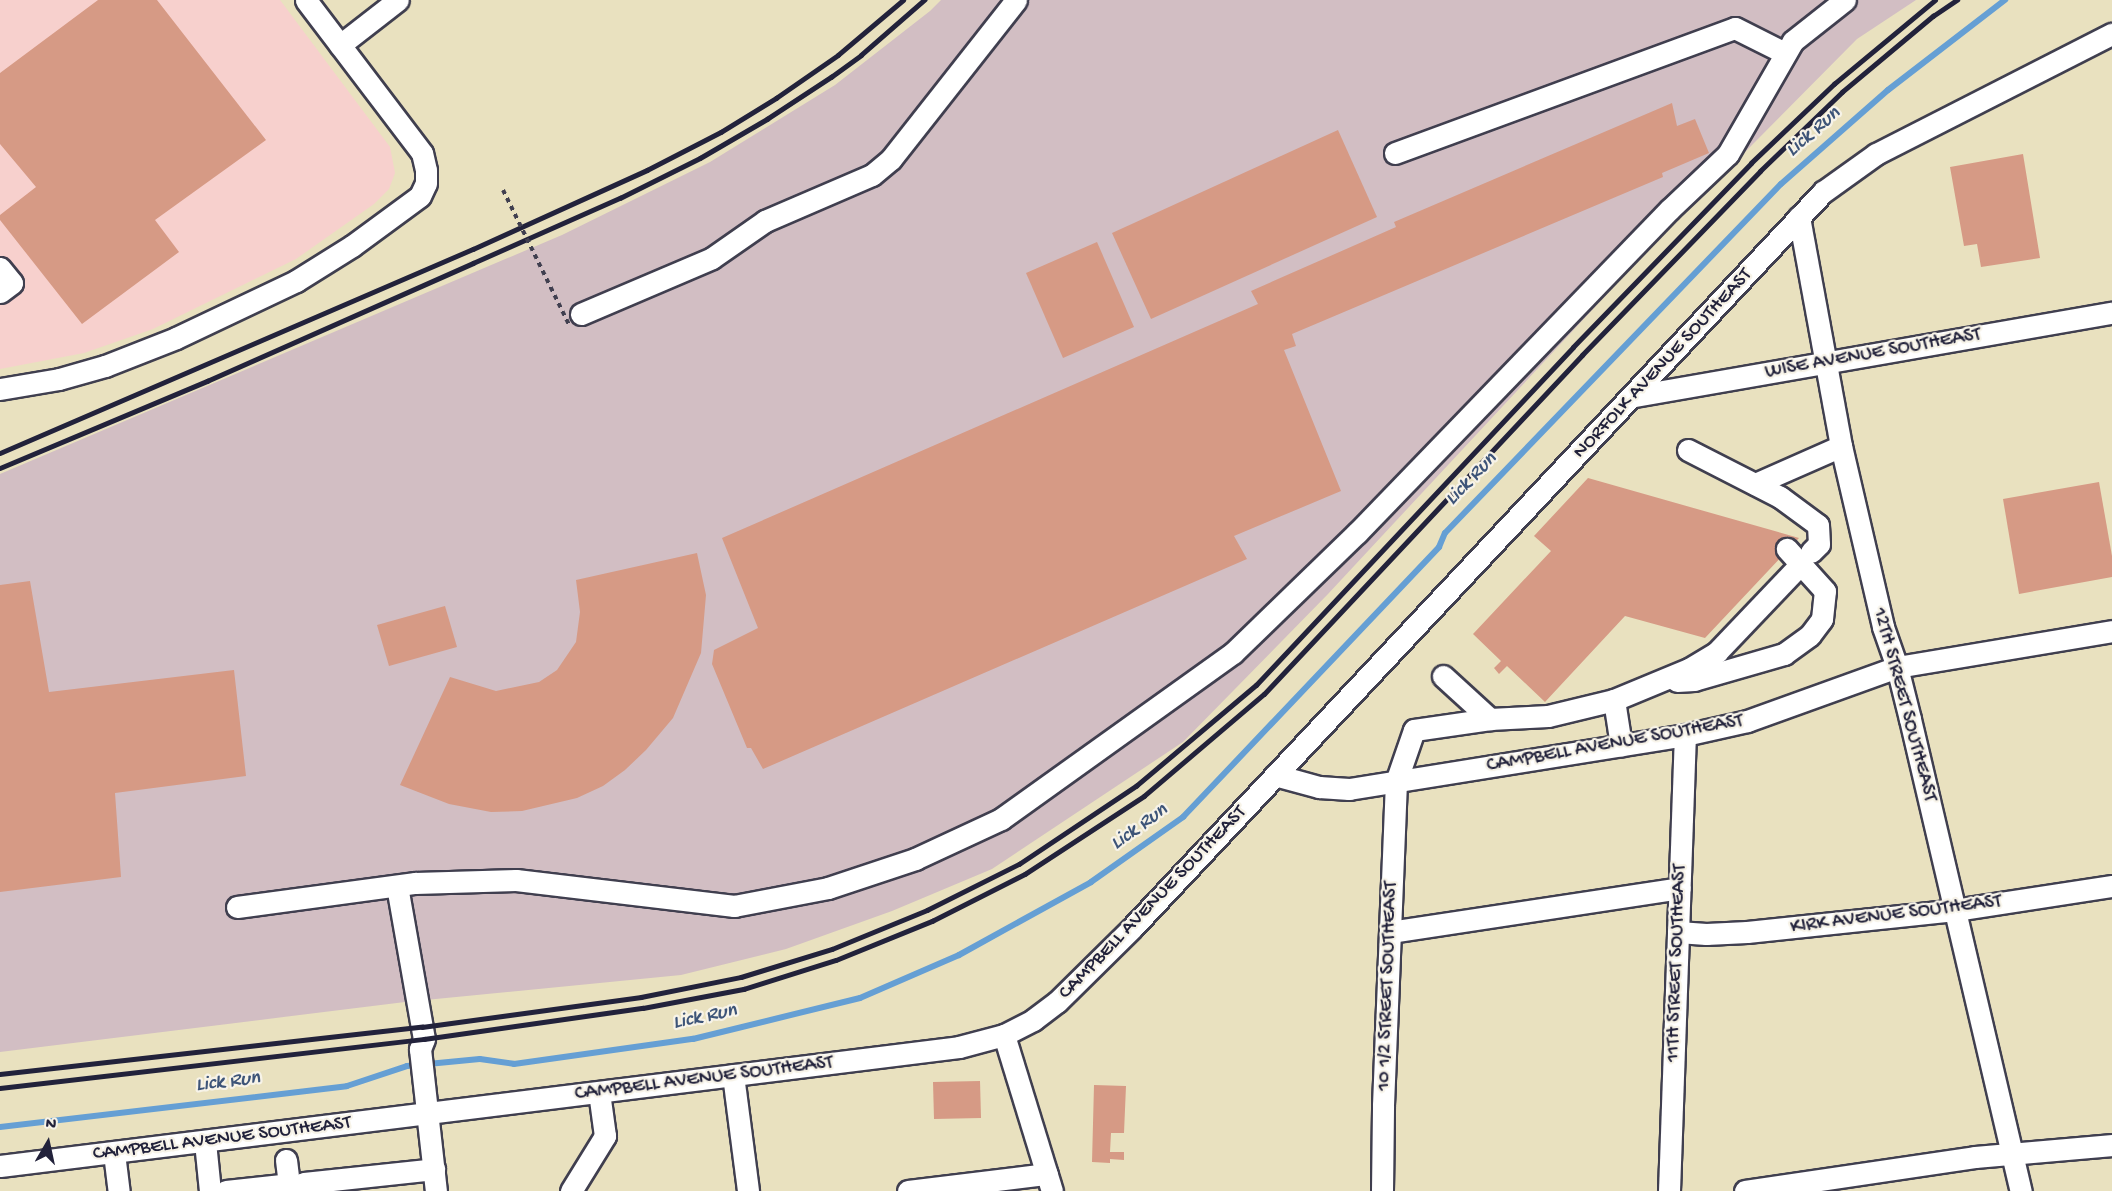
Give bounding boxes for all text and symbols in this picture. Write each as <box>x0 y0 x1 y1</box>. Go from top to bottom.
water label: Lick Run <box>1781 102 1847 164</box>
street label: NORFOLK AVENUE SOUTHEAST <box>1569 264 1757 464</box>
street label: WISE AVENUE SOUTHEAST <box>1763 323 1983 385</box>
water label: Lick Run <box>1441 448 1503 512</box>
street label: 12TH STREET SOUTHEAST <box>1867 605 1941 805</box>
street label: CAMPBELL AVENUE SOUTHEAST <box>1485 710 1745 778</box>
water label: Lick Run <box>1106 799 1174 857</box>
street label: CAMPBELL AVENUE SOUTHEAST <box>1054 801 1252 1005</box>
street label: 11TH STREET SOUTHEAST <box>1662 864 1692 1062</box>
street label: 10 1/2 STREET SOUTHEAST <box>1372 881 1404 1091</box>
street label: KIRK AVENUE SOUTHEAST <box>1789 890 2003 940</box>
water label: Lick Run <box>671 999 739 1037</box>
street label: CAMPBELL AVENUE SOUTHEAST <box>574 1051 834 1107</box>
water label: Lick Run <box>194 1067 262 1099</box>
street label: CAMPBELL AVENUE SOUTHEAST <box>92 1111 352 1167</box>
north arrow <box>18 1113 78 1173</box>
text: N <box>44 1115 58 1135</box>

